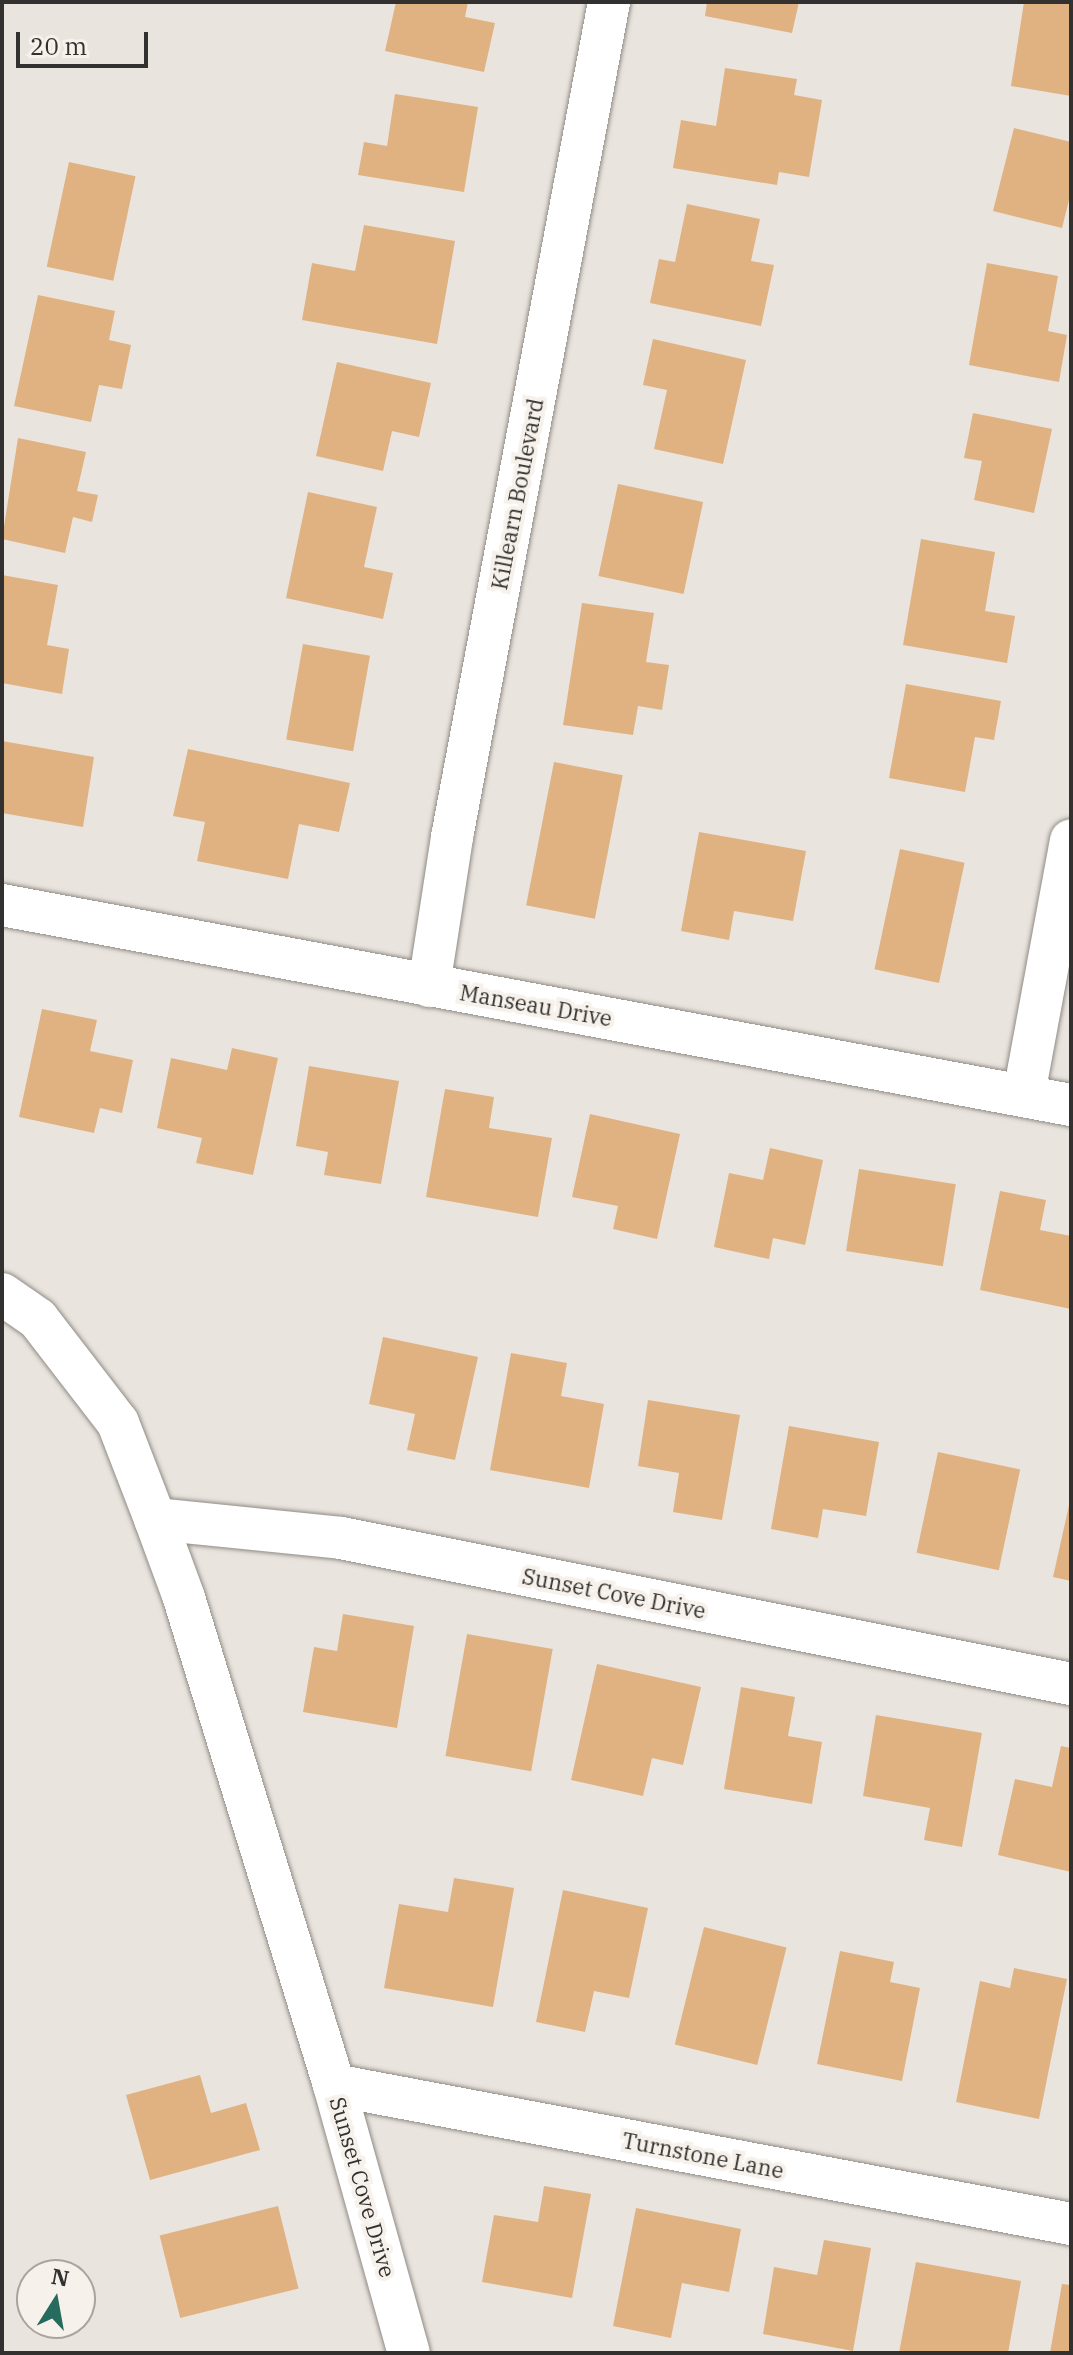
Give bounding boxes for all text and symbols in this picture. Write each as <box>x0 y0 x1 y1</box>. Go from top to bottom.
scale bar <box>20 16 152 66</box>
text: 20 m <box>30 30 87 62</box>
street label: Killearn Boulevard <box>485 396 549 592</box>
street label: Manseau Drive <box>458 979 614 1031</box>
street label: Sunset Cove Drive <box>520 1562 708 1624</box>
street label: Sunset Cove Drive <box>325 2094 401 2280</box>
street label: Turnstone Lane <box>620 2126 786 2184</box>
north arrow <box>16 2259 96 2339</box>
text: N <box>49 2261 72 2293</box>

